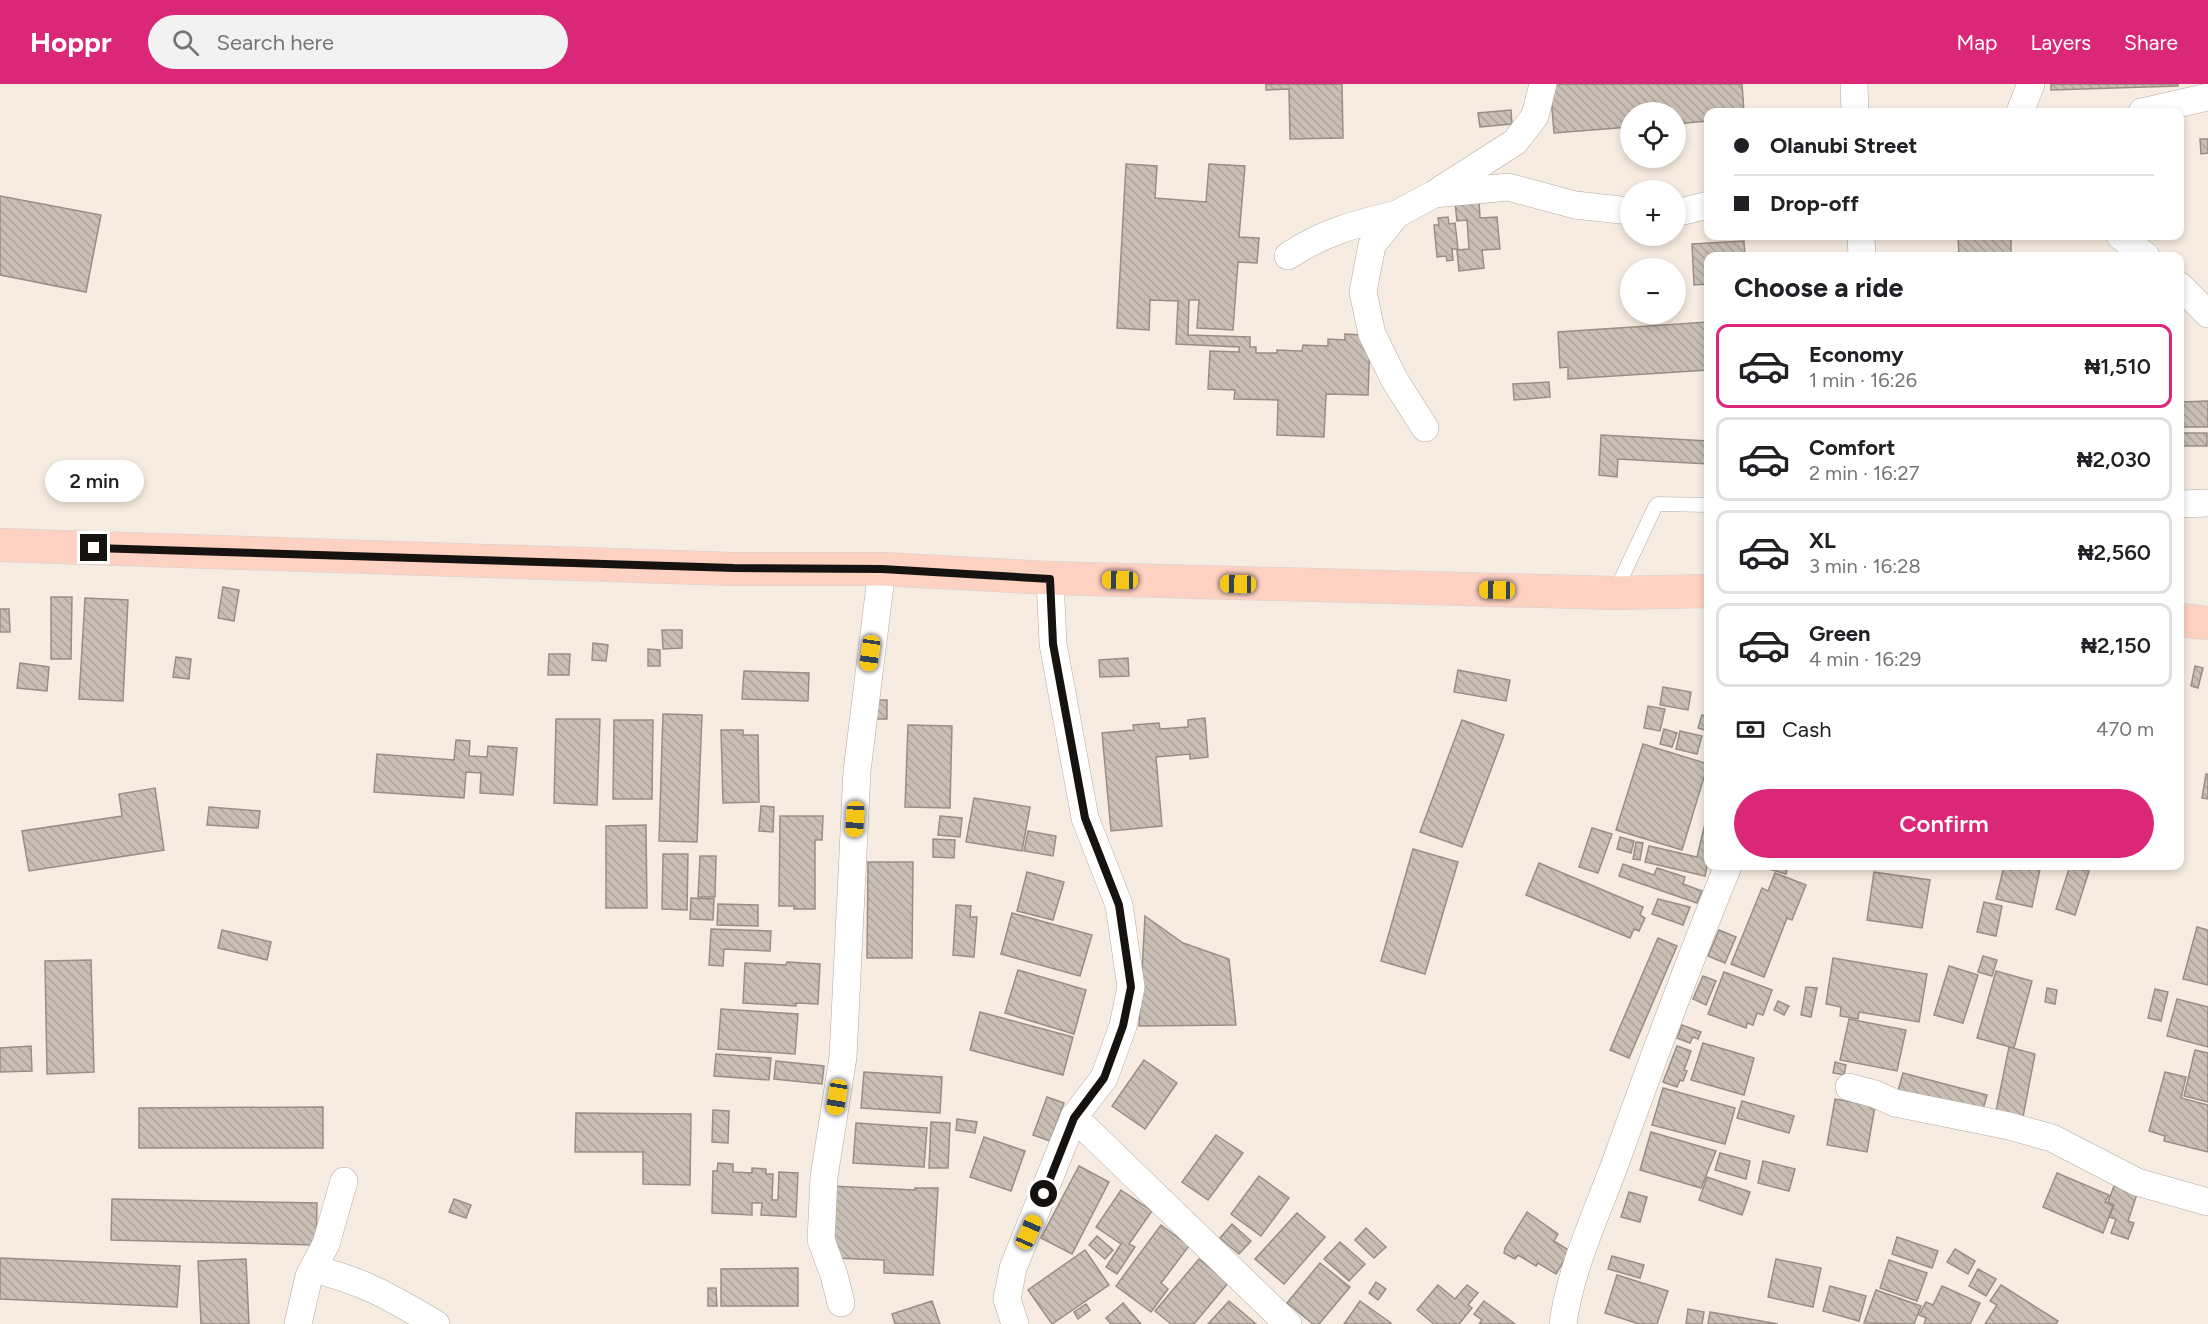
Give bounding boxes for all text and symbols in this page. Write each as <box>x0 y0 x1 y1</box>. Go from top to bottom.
search box <box>148 15 568 69</box>
text: Hoppr <box>30 25 112 59</box>
icon: search <box>169 26 202 59</box>
text: Search here <box>217 29 334 56</box>
text: Map <box>1957 30 1997 55</box>
text: Layers <box>2030 30 2091 55</box>
text: Share <box>2124 30 2178 55</box>
map controls <box>1620 102 1686 324</box>
button: locate <box>1620 102 1686 168</box>
text: Olanubi Street <box>1770 132 1917 159</box>
button: + <box>1620 180 1686 246</box>
text: Drop-off <box>1770 190 1859 217</box>
button: − <box>1620 258 1686 324</box>
text: Choose a ride <box>1734 271 1903 304</box>
icon: car <box>1737 339 1791 393</box>
text: Economy <box>1809 341 1904 368</box>
text: ₦1,510 <box>2084 353 2151 380</box>
text: 1 min · 16:26 <box>1809 368 1917 392</box>
icon: car <box>1737 432 1791 486</box>
text: Comfort <box>1809 434 1895 461</box>
text: ₦2,030 <box>2077 446 2151 473</box>
callout: 2 min <box>44 461 144 503</box>
text: 2 min · 16:27 <box>1809 461 1919 485</box>
text: 2 min <box>70 469 119 493</box>
icon: car <box>1737 525 1791 579</box>
text: XL <box>1809 527 1836 554</box>
route end <box>80 534 107 561</box>
text: ₦2,560 <box>2078 539 2151 566</box>
text: 3 min · 16:28 <box>1809 554 1921 578</box>
car <box>1102 571 1138 589</box>
car <box>1220 575 1256 593</box>
car <box>1479 581 1515 599</box>
icon: car <box>1737 618 1791 672</box>
text: Green <box>1809 620 1871 647</box>
text: ₦2,150 <box>2081 632 2151 659</box>
car <box>859 634 881 672</box>
text: 4 min · 16:29 <box>1809 647 1921 671</box>
icon: cash <box>1734 713 1767 746</box>
text: Cash <box>1782 716 1832 743</box>
text: 470 m <box>2096 717 2154 741</box>
button: Confirm <box>1734 789 2154 858</box>
car <box>845 801 865 837</box>
car <box>825 1078 849 1116</box>
route start <box>1030 1180 1057 1207</box>
car <box>1013 1212 1045 1252</box>

